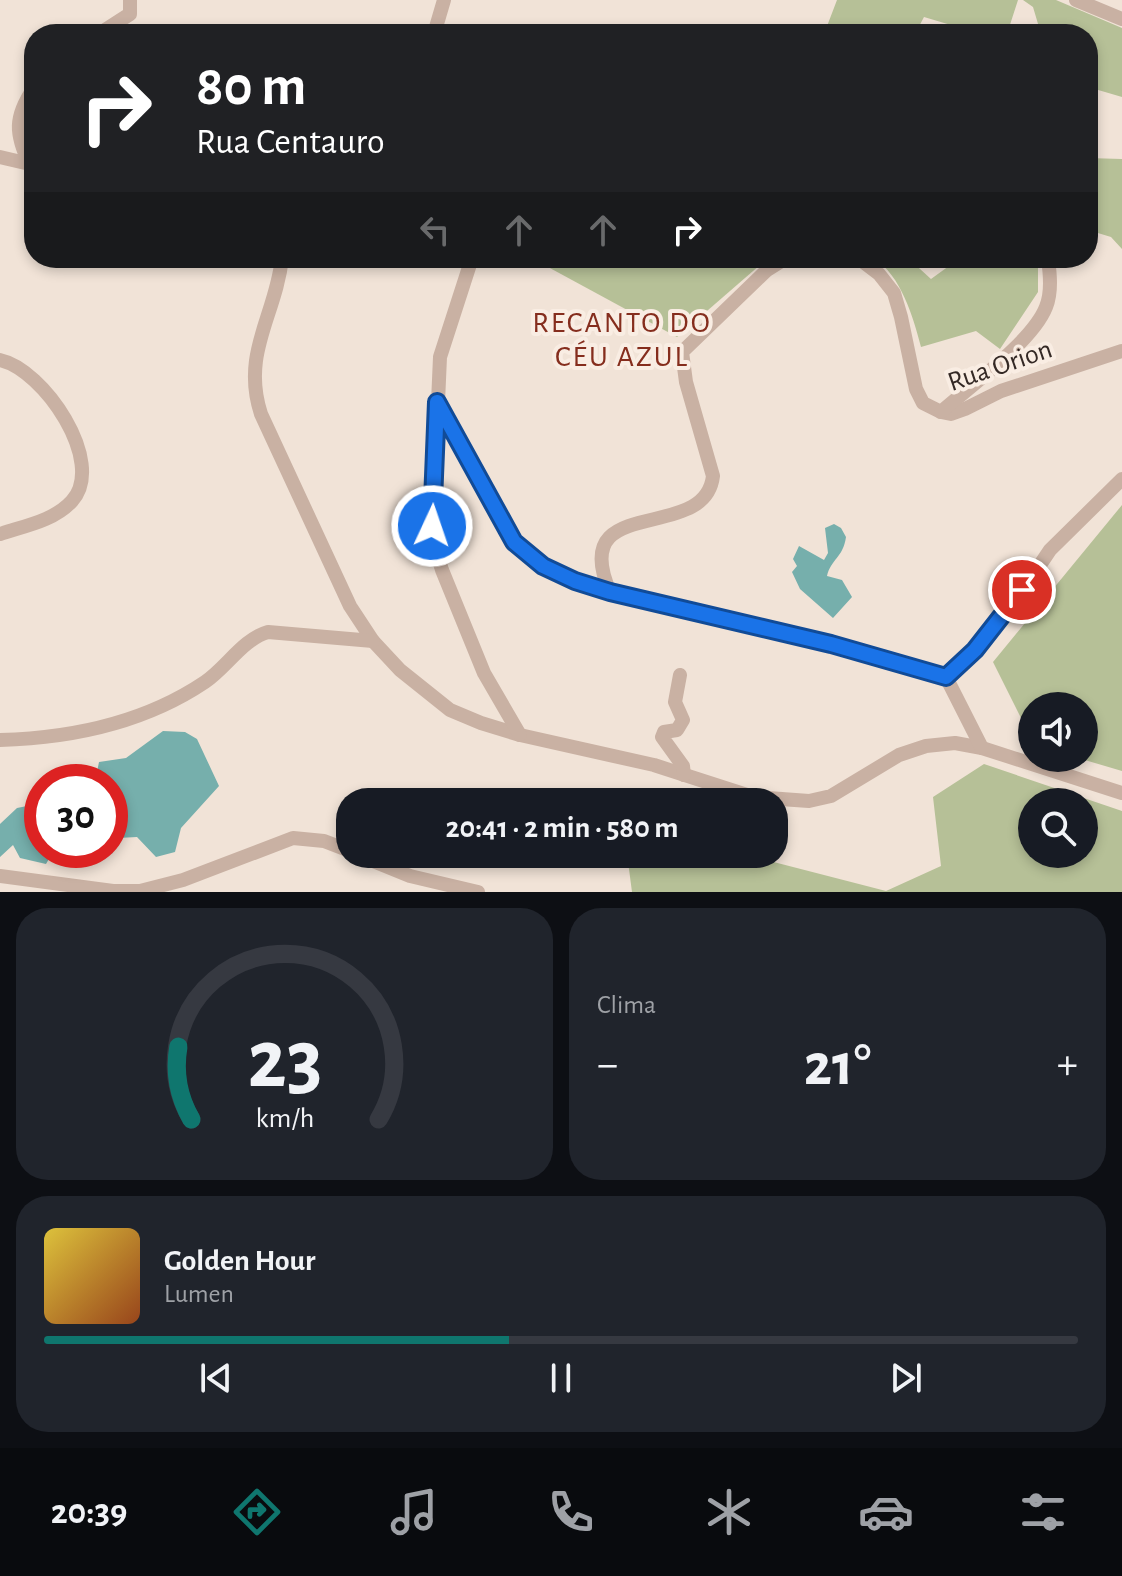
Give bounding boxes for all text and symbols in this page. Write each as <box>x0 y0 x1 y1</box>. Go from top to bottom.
icon: right <box>64 56 168 160</box>
text: 80 m <box>196 59 306 115</box>
text: Rua Centauro <box>196 124 385 160</box>
icon: left <box>413 208 457 252</box>
icon: ahead <box>497 208 541 252</box>
icon: ahead <box>581 208 625 252</box>
icon: right <box>665 208 709 252</box>
district label: RECANTO DO CÉU AZUL <box>532 308 712 372</box>
street label: Rua Orion <box>944 335 1056 397</box>
position arrow <box>390 484 474 568</box>
pin <box>988 556 1056 624</box>
icon: arrive <box>1000 568 1044 612</box>
map controls <box>1018 692 1098 868</box>
button: sound <box>1018 692 1098 772</box>
speed limit sign: 30 <box>24 764 128 868</box>
button: search <box>1018 788 1098 868</box>
text: 20:41 · 2 min · 580 m <box>445 813 679 843</box>
text: Clima <box>597 992 656 1018</box>
text: 23 <box>247 1019 322 1103</box>
text: 21° <box>804 1036 871 1096</box>
text: − <box>597 1043 618 1087</box>
text: + <box>1057 1043 1078 1087</box>
text: km/h <box>255 1104 314 1133</box>
text: Golden Hour <box>164 1246 316 1276</box>
text: Lumen <box>164 1281 234 1307</box>
icon: previous <box>194 1356 238 1400</box>
icon: pause <box>539 1356 583 1400</box>
icon: next <box>884 1356 928 1400</box>
icon: directions <box>229 1484 285 1540</box>
icon: music <box>386 1484 442 1540</box>
icon: phone <box>543 1484 599 1540</box>
icon: climate <box>701 1484 757 1540</box>
icon: car <box>858 1484 914 1540</box>
icon: filters <box>1015 1484 1071 1540</box>
text: 20:39 <box>51 1494 128 1530</box>

